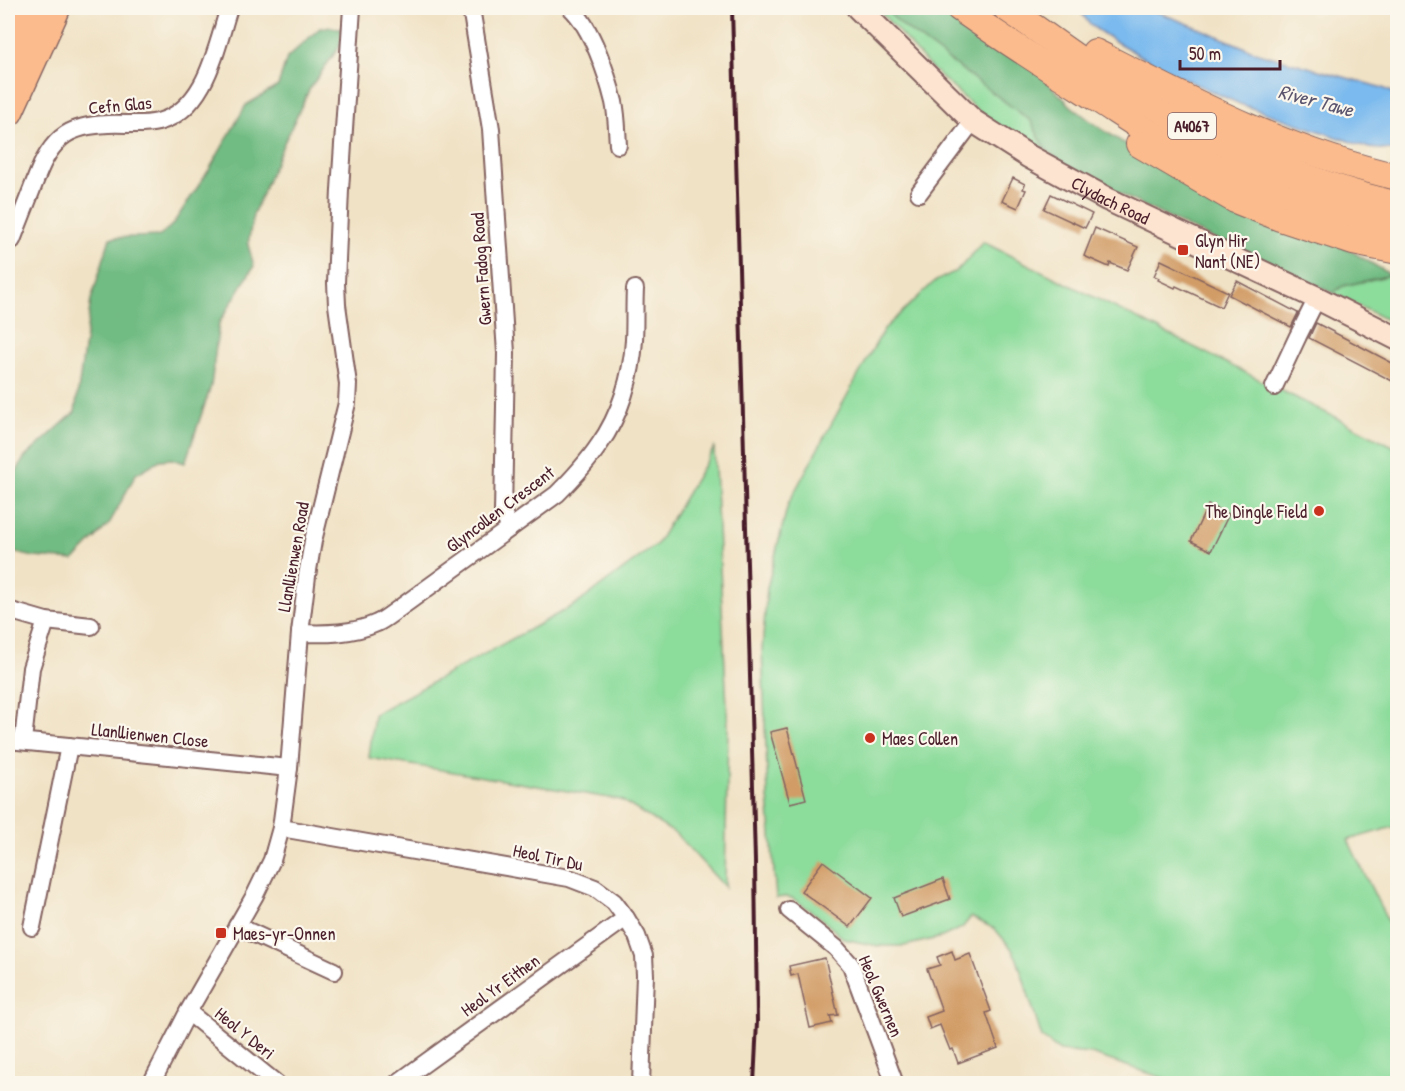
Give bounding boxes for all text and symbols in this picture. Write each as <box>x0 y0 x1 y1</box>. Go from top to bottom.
scale bar <box>1180 33 1280 71</box>
text: 50 m <box>1189 41 1221 66</box>
water label: River Tawe <box>1276 77 1357 123</box>
street label: Cefn Glas <box>87 90 153 120</box>
road number: A4067 <box>1168 113 1216 139</box>
street label: Clydach Road <box>1067 170 1154 230</box>
street label: Gwern Fadog Road <box>465 212 497 326</box>
place label: Glyn Hir Nant (NE) <box>1195 228 1260 274</box>
marker: Glyn Hir Nant (NE) <box>1176 243 1190 257</box>
street label: Glyncollen Crescent <box>441 459 560 558</box>
place label: The Dingle Field <box>1205 499 1307 524</box>
street label: Llanllienwen Road <box>271 500 315 614</box>
marker: The Dingle Field <box>1312 504 1326 518</box>
street label: Llanllienwen Close <box>90 716 210 754</box>
place label: Maes Collen <box>882 726 958 751</box>
marker: Maes Collen <box>863 731 877 745</box>
street label: Heol Tir Du <box>511 837 585 877</box>
place label: Maes-yr-Onnen <box>233 921 336 946</box>
marker: Maes-yr-Onnen <box>214 926 228 940</box>
street label: Heol Yr Eithen <box>456 948 544 1022</box>
street label: Heol Gwernen <box>853 951 909 1041</box>
street label: Heol Y Deri <box>210 1001 280 1065</box>

